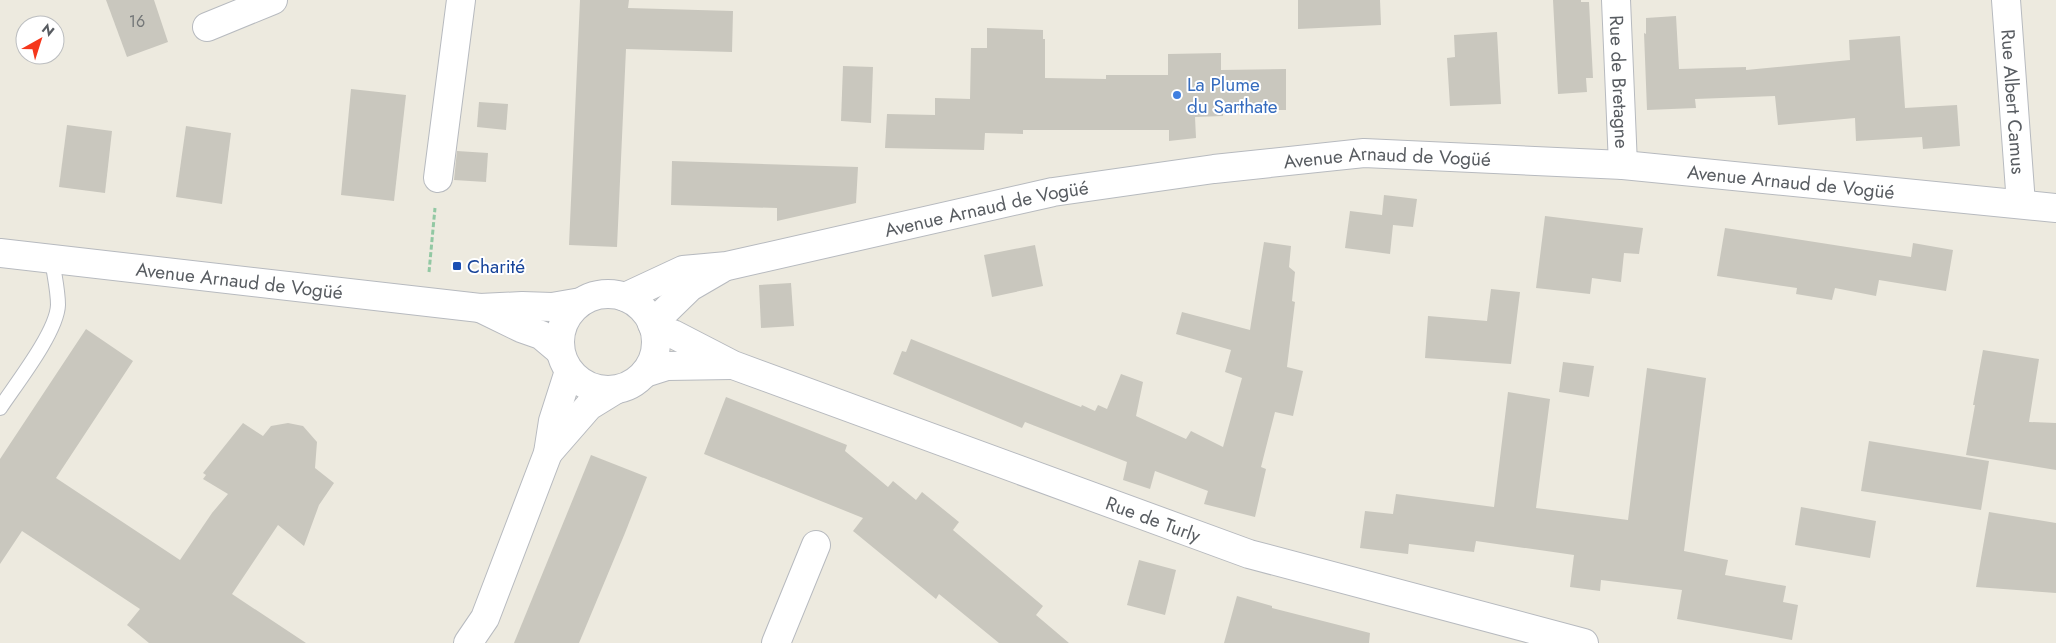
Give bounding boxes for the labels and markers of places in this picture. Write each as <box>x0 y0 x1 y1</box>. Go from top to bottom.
place label: La Plume du Sarthate <box>1187 71 1278 120</box>
marker: La Plume du Sarthate <box>1171 89 1183 101</box>
place label: Charité <box>467 253 525 280</box>
marker: Charité <box>451 260 463 272</box>

